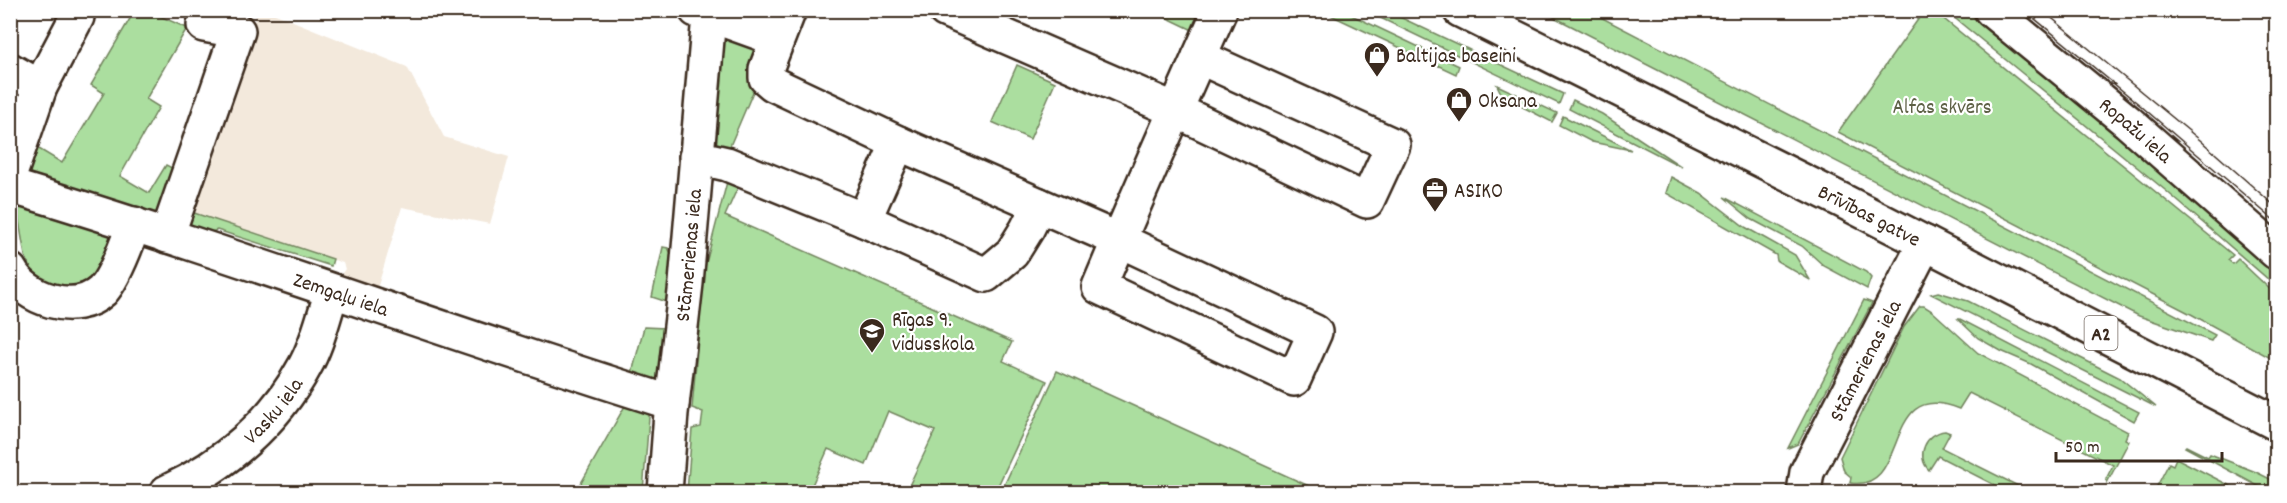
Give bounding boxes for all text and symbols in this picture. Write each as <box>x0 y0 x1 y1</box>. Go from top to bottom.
shop icon: Baltijas baseini <box>1362 40 1392 78</box>
place label: Baltijas baseini <box>1396 43 1516 73</box>
shop icon: Oksana <box>1444 85 1474 123</box>
place label: Oksana <box>1478 88 1538 118</box>
street label: Ropažu iela <box>2091 92 2178 173</box>
park label: Alfas skvērs <box>1892 94 1992 124</box>
office icon: ASIKO <box>1420 175 1450 213</box>
place label: ASIKO <box>1454 178 1503 208</box>
street label: Brīvības gatve <box>1812 179 1925 256</box>
street label: Stāmerienas iela <box>670 187 712 324</box>
street label: Zemgaļu iela <box>288 266 393 327</box>
street label: Stāmerienas iela <box>1823 294 1912 428</box>
place label: Rīgas 9. vidusskola <box>892 307 975 361</box>
school or university icon: Rīgas 9. vidusskola <box>857 316 887 354</box>
road number: A2 <box>2084 316 2118 350</box>
street label: Vasku iela <box>238 372 313 453</box>
scale bar <box>2056 425 2222 463</box>
text: 50 m <box>2065 436 2100 461</box>

